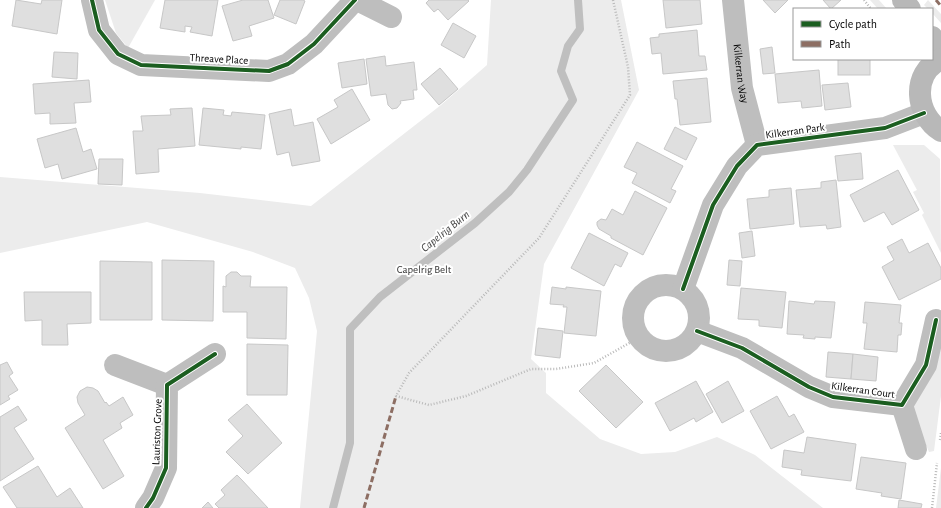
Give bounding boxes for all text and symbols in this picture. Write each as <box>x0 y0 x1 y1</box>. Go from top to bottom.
legend <box>793 8 933 60</box>
text: Cycle path <box>829 18 877 31</box>
text: Path <box>829 38 851 50</box>
street label: Kilkerran Way <box>732 43 751 105</box>
street label: Threave Place <box>189 52 249 66</box>
street label: Kilkerran Park <box>765 121 825 141</box>
water label: Capelrig Burn <box>418 208 472 255</box>
park label: Capelrig Belt <box>397 264 452 275</box>
street label: Kilkerran Court <box>830 380 896 400</box>
street label: Lauriston Grove <box>150 399 164 465</box>

